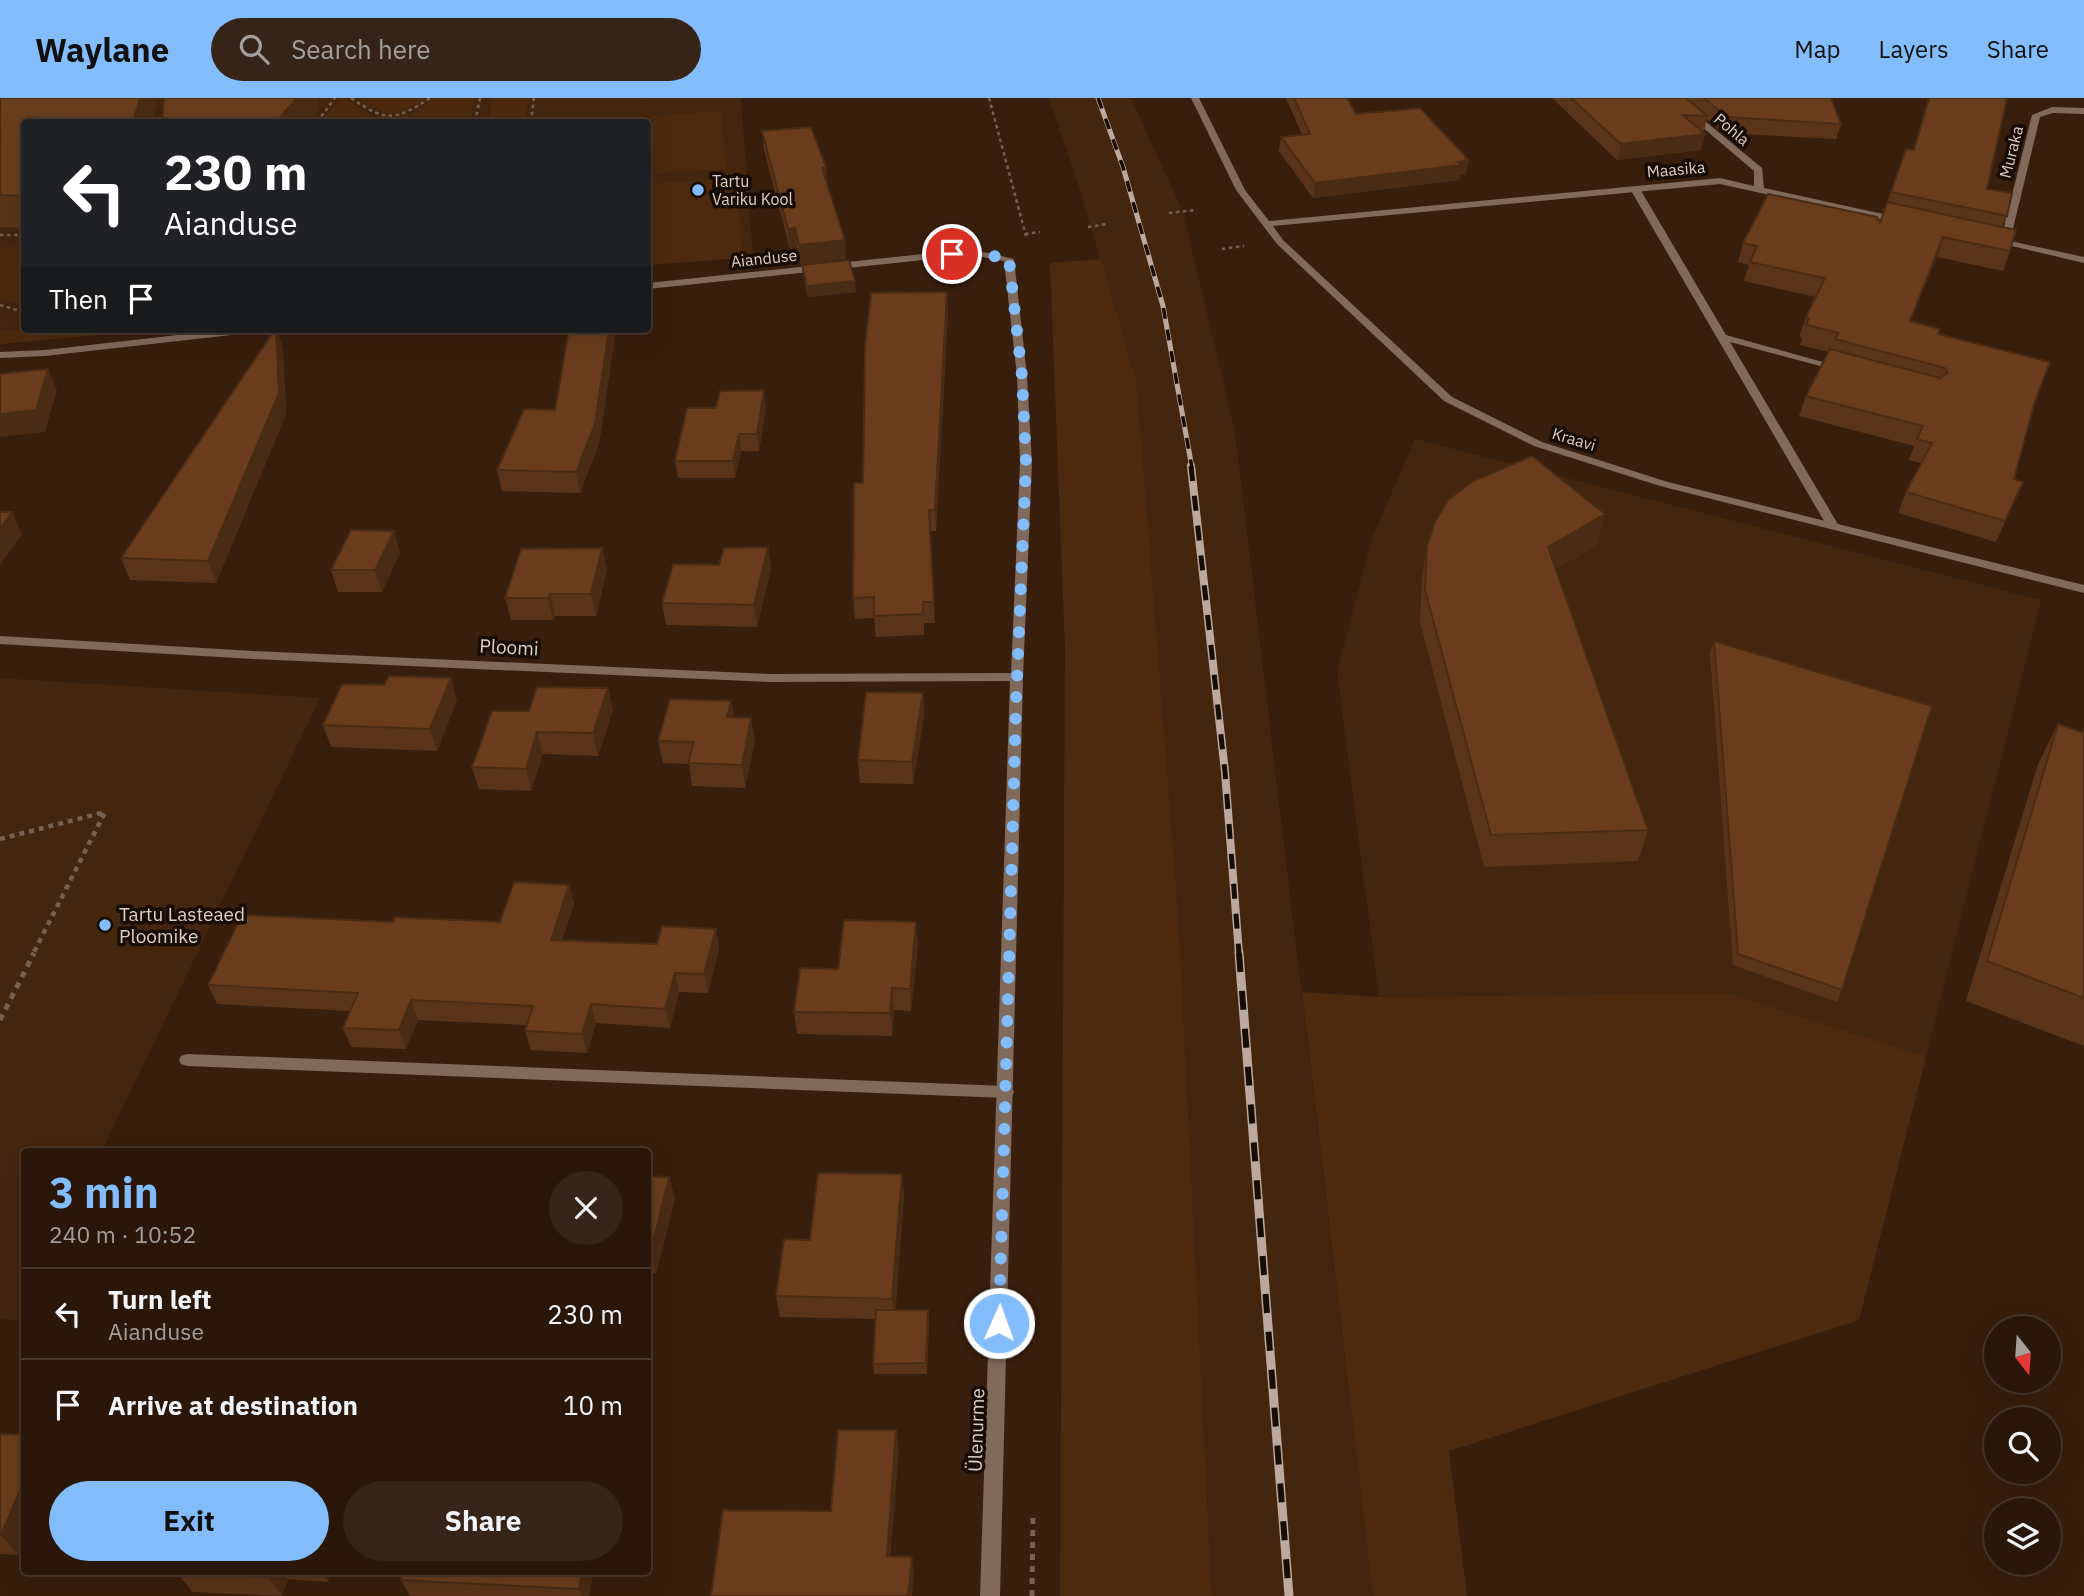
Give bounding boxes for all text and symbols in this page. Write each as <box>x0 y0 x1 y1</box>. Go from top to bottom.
search box <box>211 18 701 81</box>
text: Waylane <box>35 28 169 71</box>
icon: search <box>235 30 273 68</box>
text: Search here <box>291 32 431 66</box>
text: Map <box>1794 33 1841 65</box>
text: Layers <box>1879 33 1949 65</box>
text: Share <box>1987 33 2049 65</box>
street label: Pohla <box>1710 108 1754 150</box>
street label: Muraka <box>1995 123 2027 180</box>
text: 230 m <box>164 140 308 203</box>
icon: left <box>49 147 140 238</box>
street label: Maasika <box>1646 156 1707 182</box>
place label: Tartu Variku Kool <box>712 171 793 209</box>
marker: Tartu Variku Kool <box>690 182 706 198</box>
text: Aianduse <box>164 202 298 244</box>
pin <box>922 224 982 284</box>
icon: arrive <box>933 235 971 273</box>
street label: Aianduse <box>730 245 798 271</box>
icon: arrive <box>122 280 160 318</box>
text: Then <box>49 282 108 316</box>
street label: Kraavi <box>1550 423 1598 455</box>
street label: Ploomi <box>479 633 539 661</box>
place label: Tartu Lasteaed Ploomike <box>119 902 245 948</box>
marker: Tartu Lasteaed Ploomike <box>97 917 113 933</box>
text: 3 min <box>49 1165 159 1220</box>
button: close <box>549 1171 623 1245</box>
text: 240 m · 10:52 <box>49 1219 196 1249</box>
text: Turn left <box>108 1282 211 1316</box>
position arrow <box>962 1286 1036 1360</box>
icon: left <box>49 1295 87 1333</box>
text: 230 m <box>547 1297 623 1331</box>
text: Aianduse <box>108 1316 204 1346</box>
north arrow <box>1984 1316 2062 1393</box>
map controls <box>1984 1316 2061 1575</box>
icon: arrive <box>49 1386 87 1424</box>
text: Arrive at destination <box>108 1388 358 1422</box>
text: 10 m <box>563 1388 623 1422</box>
street label: Ülenurme <box>963 1388 989 1472</box>
button: search <box>1984 1407 2061 1484</box>
button: Exit <box>49 1481 329 1561</box>
button: Share <box>343 1481 623 1561</box>
button: layers <box>1984 1498 2061 1575</box>

